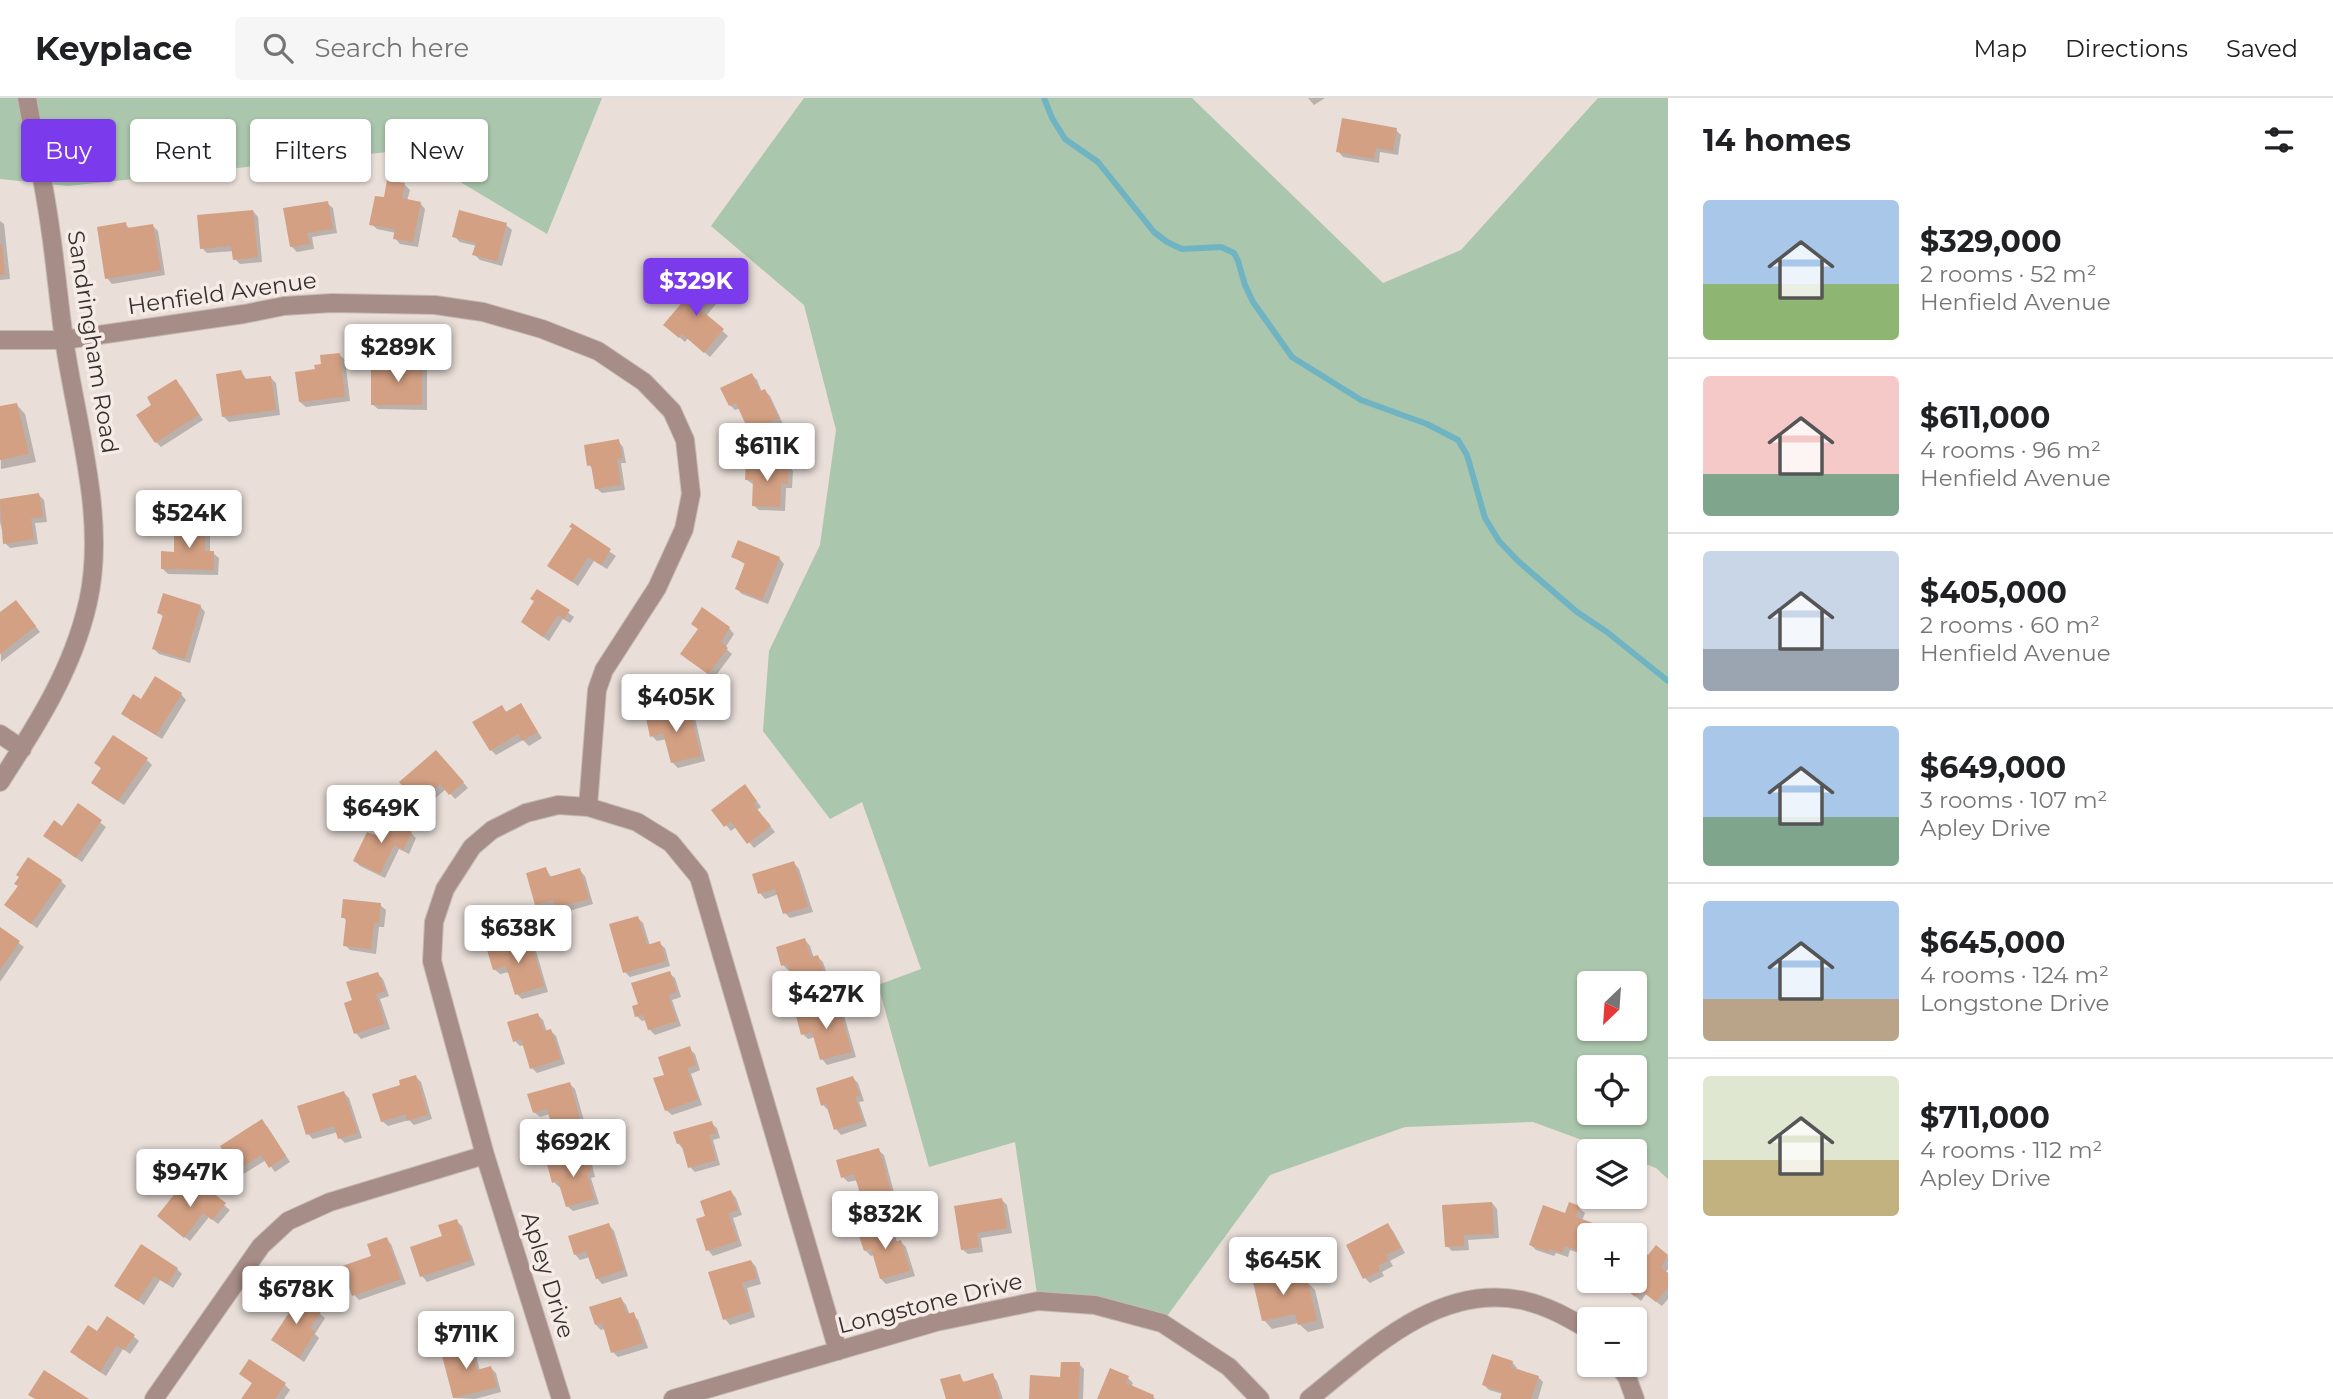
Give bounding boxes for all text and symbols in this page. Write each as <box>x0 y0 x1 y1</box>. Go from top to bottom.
search box <box>235 17 725 80</box>
text: Keyplace <box>35 28 193 68</box>
icon: search <box>259 29 297 67</box>
text: Search here <box>315 32 469 64</box>
text: Map <box>1974 34 2027 63</box>
text: Directions <box>2065 34 2188 63</box>
text: Saved <box>2226 34 2298 63</box>
chip: Buy <box>21 119 116 182</box>
chip: Rent <box>130 119 236 182</box>
chip: Filters <box>250 119 371 182</box>
chip: New <box>385 119 488 182</box>
icon: filters <box>2260 121 2298 159</box>
text: 14 homes <box>1703 122 1851 159</box>
text: $329,000 <box>1920 223 2062 260</box>
icon: home <box>1759 228 1843 312</box>
street label: Sandringham Road <box>62 229 124 455</box>
pin: $329K <box>647 258 745 318</box>
text: 2 rooms · 52 m² <box>1920 260 2097 288</box>
street label: Henfield Avenue <box>126 266 318 320</box>
text: $329K <box>659 267 733 295</box>
text: Henfield Avenue <box>1920 288 2111 316</box>
pin: $289K <box>349 324 447 384</box>
text: $289K <box>360 333 436 361</box>
text: $611,000 <box>1920 399 2050 436</box>
icon: home <box>1759 404 1843 488</box>
pin: $611K <box>718 424 816 483</box>
text: $611K <box>735 432 799 460</box>
text: 4 rooms · 96 m² <box>1920 436 2101 464</box>
text: Henfield Avenue <box>1920 464 2111 492</box>
pin: $524K <box>140 490 238 550</box>
text: $524K <box>152 499 226 527</box>
text: $405,000 <box>1920 574 2067 611</box>
icon: home <box>1759 579 1843 663</box>
text: 2 rooms · 60 m² <box>1920 611 2100 639</box>
text: Henfield Avenue <box>1920 639 2111 667</box>
pin: $405K <box>627 674 725 734</box>
text: $405K <box>637 683 715 711</box>
text: $649,000 <box>1920 749 2066 786</box>
icon: home <box>1759 754 1843 838</box>
pin: $649K <box>332 786 430 845</box>
text: 3 rooms · 107 m² <box>1920 786 2107 814</box>
text: $649K <box>343 794 419 822</box>
text: Apley Drive <box>1920 814 2051 842</box>
pin: $638K <box>469 906 567 965</box>
text: $638K <box>480 914 556 942</box>
text: $645,000 <box>1920 924 2065 961</box>
icon: home <box>1759 929 1843 1013</box>
text: 4 rooms · 124 m² <box>1920 961 2109 989</box>
north arrow <box>1577 971 1647 1041</box>
map controls <box>1577 971 1647 1377</box>
pin: $427K <box>777 972 875 1031</box>
text: $427K <box>788 980 864 1008</box>
text: Longstone Drive <box>1920 989 2109 1017</box>
button: locate <box>1577 1055 1647 1125</box>
text: $711,000 <box>1920 1099 2050 1136</box>
icon: home <box>1759 1104 1843 1188</box>
pin: $692K <box>524 1119 622 1179</box>
text: $692K <box>536 1128 610 1156</box>
text: 4 rooms · 112 m² <box>1920 1136 2102 1164</box>
button: layers <box>1577 1139 1647 1209</box>
pin: $947K <box>141 1150 239 1209</box>
text: $947K <box>152 1158 228 1186</box>
text: Apley Drive <box>1920 1164 2051 1192</box>
pin: $832K <box>836 1192 934 1251</box>
text: $832K <box>848 1200 922 1228</box>
street label: Apley Drive <box>515 1208 581 1342</box>
button: + <box>1577 1223 1647 1293</box>
pin: $645K <box>1234 1238 1332 1297</box>
text: $645K <box>1245 1246 1321 1274</box>
pin: $678K <box>247 1266 345 1326</box>
street label: Longstone Drive <box>835 1267 1025 1339</box>
text: $678K <box>258 1275 334 1303</box>
button: − <box>1577 1307 1647 1377</box>
pin: $711K <box>417 1312 515 1371</box>
text: $711K <box>434 1320 498 1348</box>

